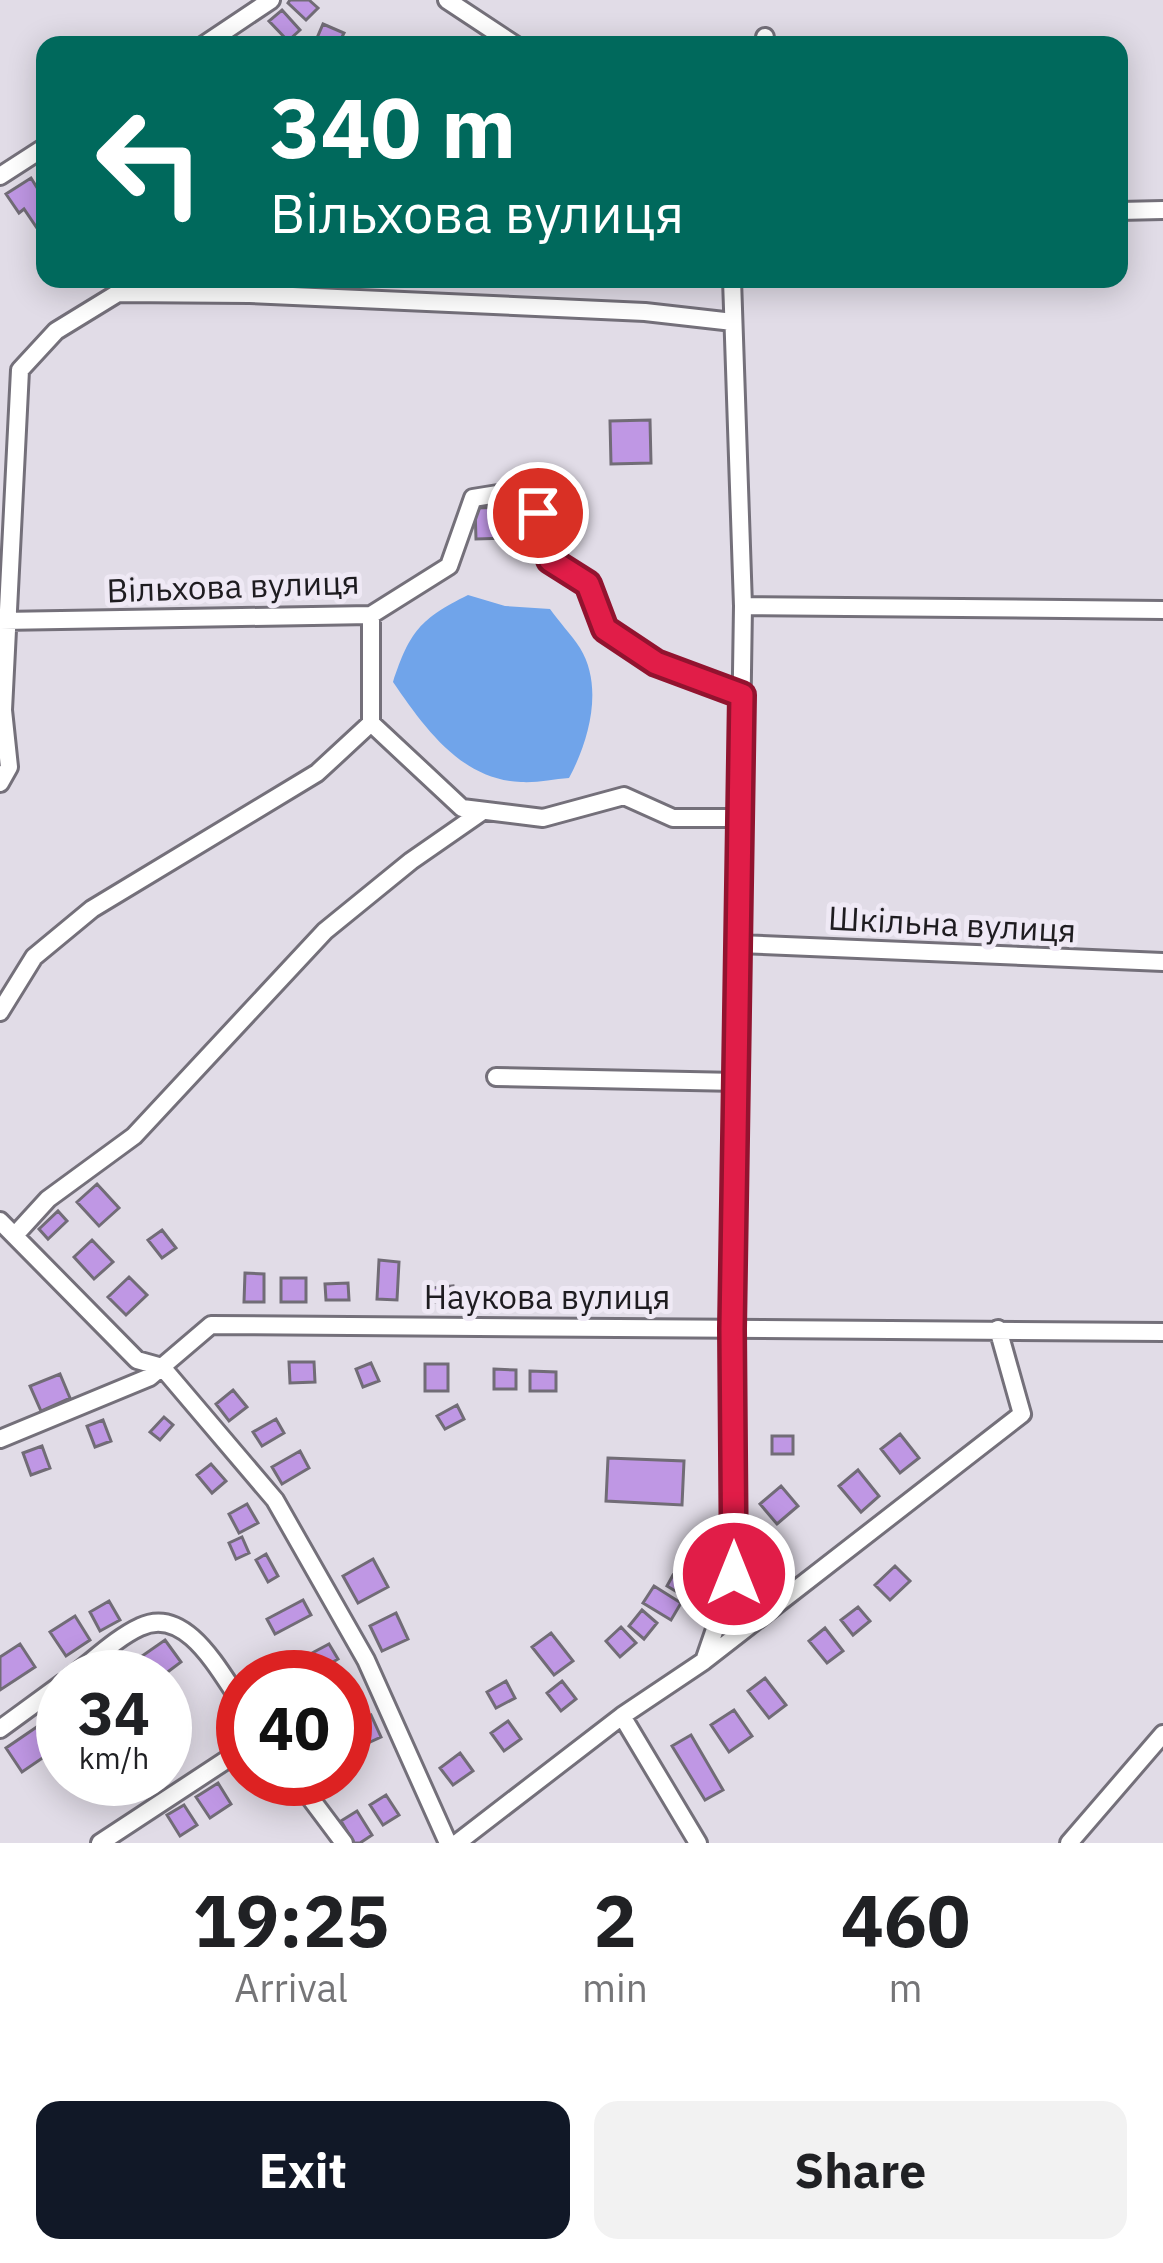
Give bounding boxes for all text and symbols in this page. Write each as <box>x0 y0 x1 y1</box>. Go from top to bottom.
text: 340 m <box>270 72 516 181</box>
icon: left <box>72 84 228 240</box>
text: Вільхова вулиця <box>270 178 684 248</box>
pin <box>487 462 589 564</box>
icon: arrive <box>505 480 571 546</box>
street label: Вільхова вулиця <box>106 560 360 611</box>
street label: Шкільна вулиця <box>827 896 1077 951</box>
street label: Наукова вулиця <box>424 1275 670 1318</box>
position arrow <box>671 1511 797 1637</box>
speed limit sign: 40 <box>216 1650 372 1806</box>
text: 34 <box>78 1673 150 1752</box>
text: km/h <box>79 1738 149 1777</box>
text: 19:25 <box>193 1873 389 1967</box>
text: 2 <box>593 1873 637 1967</box>
text: 460 <box>841 1873 970 1967</box>
text: Arrival <box>234 1962 348 2013</box>
text: min <box>582 1962 648 2013</box>
text: m <box>888 1962 923 2013</box>
button: Exit <box>36 2101 570 2239</box>
button: Share <box>594 2101 1127 2239</box>

